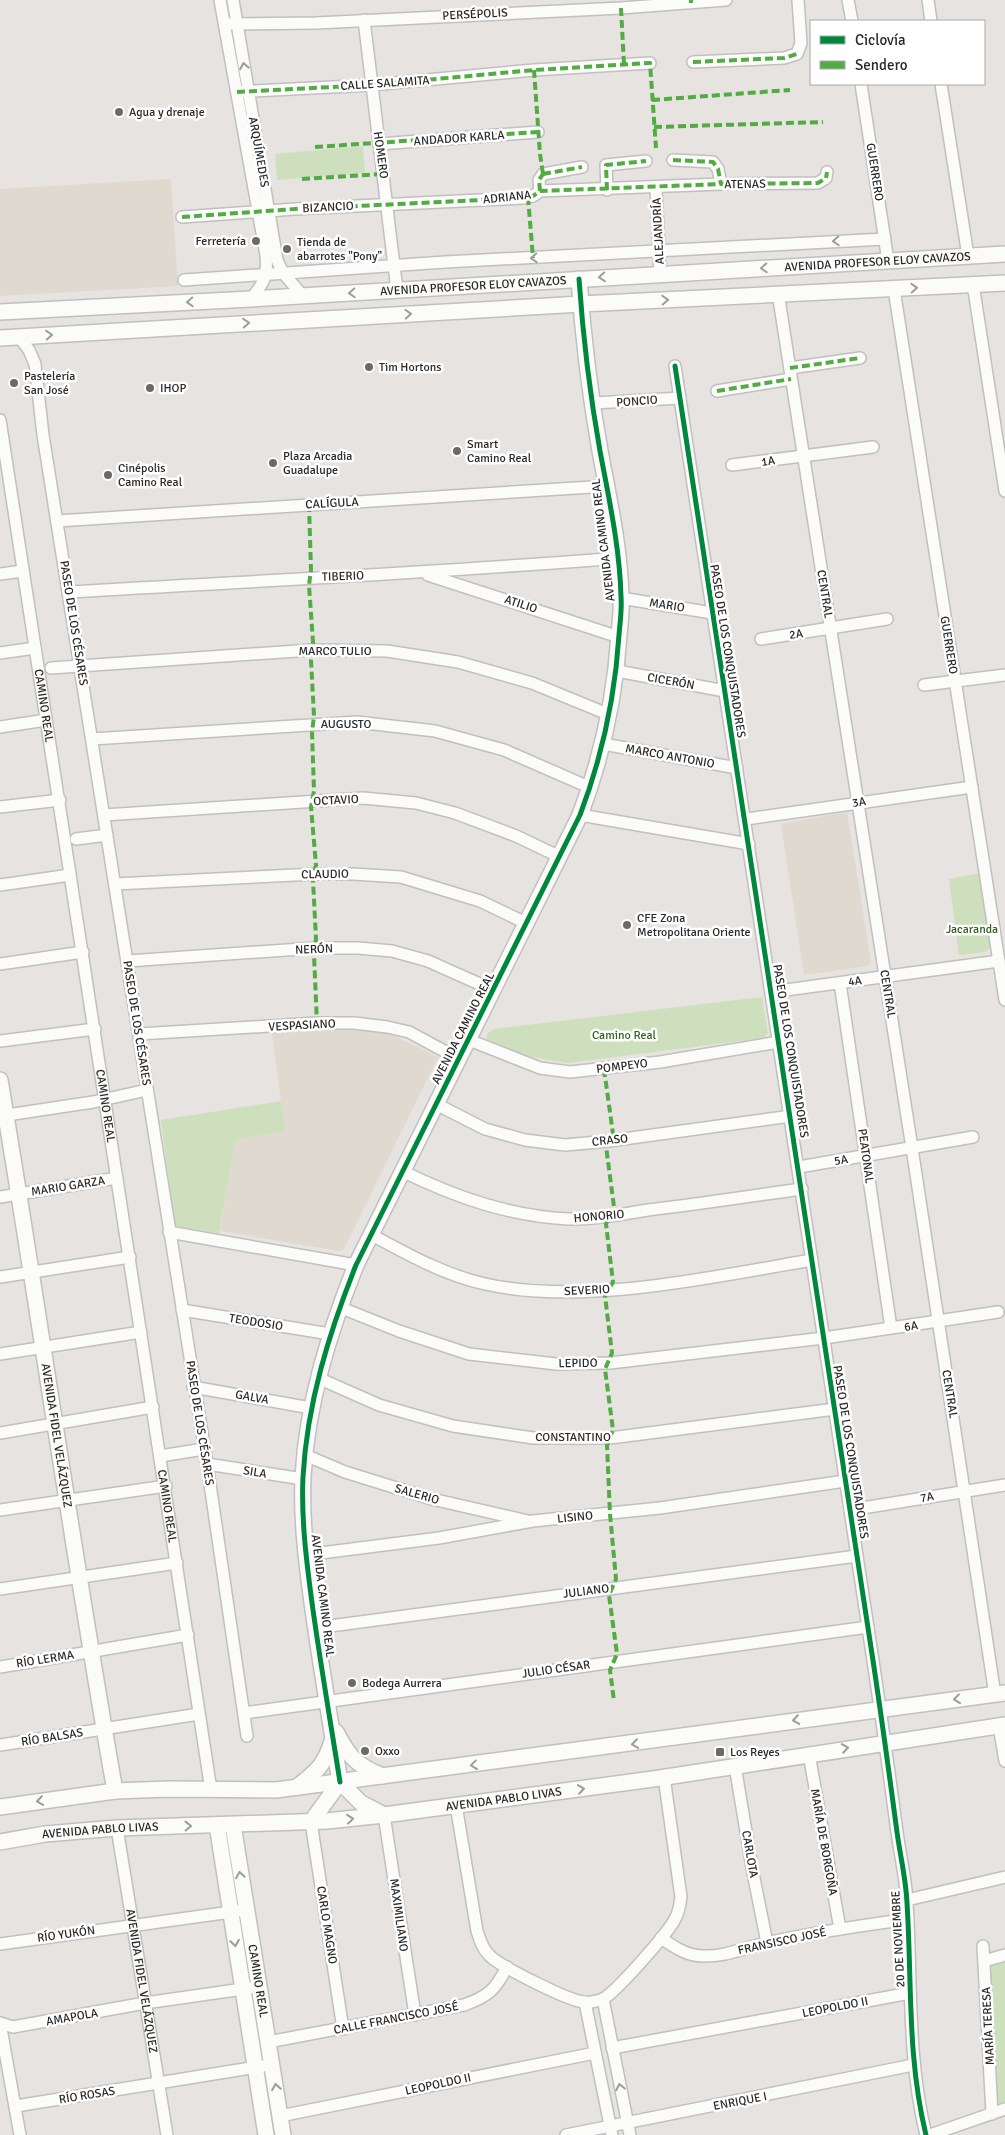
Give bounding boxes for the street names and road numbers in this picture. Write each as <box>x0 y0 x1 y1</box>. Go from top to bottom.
street label: PERSÉPOLIS <box>442 5 508 24</box>
street label: CALLE SALAMITA <box>340 73 431 94</box>
street label: ARQUÍMEDES <box>245 116 272 189</box>
street label: ANDADOR KARLA <box>413 128 506 149</box>
street label: HOMERO <box>370 131 391 180</box>
street label: GUERRERO <box>863 142 887 202</box>
street label: ATENAS <box>724 177 766 192</box>
street label: ADRIANA <box>482 187 533 208</box>
street label: ALEJANDRÍA <box>649 197 668 265</box>
street label: BIZANCIO <box>302 199 354 216</box>
street label: AVENIDA PROFESOR ELOY CAVAZOS <box>784 249 972 275</box>
street label: AVENIDA PROFESOR ELOY CAVAZOS <box>380 273 567 299</box>
street label: PONCIO <box>616 393 658 410</box>
street label: 1A <box>760 453 777 470</box>
street label: AVENIDA CAMINO REAL <box>589 478 618 602</box>
street label: CALÍGULA <box>305 495 360 512</box>
street label: PASEO DE LOS CÉSARES <box>56 559 91 687</box>
street label: PASEO DE LOS CONQUISTADORES <box>706 563 749 739</box>
street label: TIBERIO <box>322 568 364 585</box>
street label: CENTRAL <box>813 569 836 619</box>
street label: ATILIO <box>503 592 539 617</box>
street label: MARIO <box>648 595 686 616</box>
street label: GUERRERO <box>937 615 961 675</box>
street label: 2A <box>788 626 805 643</box>
street label: MARCO TULIO <box>298 644 372 659</box>
street label: CAMINO REAL <box>30 668 57 743</box>
street label: CICERÓN <box>646 670 696 693</box>
street label: AUGUSTO <box>321 717 371 732</box>
street label: MARCO ANTONIO <box>624 741 716 772</box>
street label: OCTAVIO <box>313 792 359 809</box>
street label: 3A <box>851 794 868 811</box>
street label: CLAUDIO <box>301 867 349 882</box>
street label: NERÓN <box>295 941 333 958</box>
street label: PASEO DE LOS CÉSARES <box>119 959 154 1087</box>
street label: PASEO DE LOS CONQUISTADORES <box>769 963 812 1139</box>
street label: CENTRAL <box>876 969 899 1019</box>
street label: AVENIDA CAMINO REAL <box>429 970 498 1087</box>
street label: 4A <box>847 973 863 990</box>
street label: VESPASIANO <box>268 1016 336 1035</box>
street label: POMPEYO <box>595 1056 649 1077</box>
street label: CAMINO REAL <box>92 1068 118 1144</box>
street label: PEATONAL <box>854 1128 877 1185</box>
street label: CRASO <box>591 1131 629 1150</box>
street label: 5A <box>833 1152 850 1169</box>
street label: MARIO GARZA <box>30 1173 107 1200</box>
street label: HONORIO <box>573 1207 625 1226</box>
street label: SEVERIO <box>564 1282 610 1299</box>
street label: TEODOSIO <box>228 1311 284 1334</box>
street label: 6A <box>903 1318 920 1335</box>
street label: LEPIDO <box>558 1356 598 1371</box>
street label: PASEO DE LOS CÉSARES <box>182 1359 217 1487</box>
street label: AVENIDA FIDEL VELÁZQUEZ <box>38 1362 75 1509</box>
street label: PASEO DE LOS CONQUISTADORES <box>829 1364 872 1540</box>
street label: CENTRAL <box>938 1369 961 1419</box>
street label: GALVA <box>234 1387 271 1408</box>
street label: CONSTANTINO <box>535 1430 611 1445</box>
street label: SILA <box>242 1463 268 1482</box>
street label: CAMINO REAL <box>154 1469 180 1544</box>
street label: SALERIO <box>393 1481 441 1508</box>
street label: 7A <box>919 1489 936 1506</box>
street label: LISINO <box>556 1508 594 1527</box>
street label: AVENIDA CAMINO REAL <box>308 1534 337 1658</box>
street label: JULIANO <box>562 1581 610 1602</box>
street label: RÍO LERMA <box>15 1647 76 1671</box>
street label: JULIO CÉSAR <box>521 1657 591 1682</box>
street label: RÍO BALSAS <box>20 1725 85 1750</box>
street label: AVENIDA PABLO LIVAS <box>445 1784 563 1815</box>
street label: MARÍA DE BORGOÑA <box>807 1788 840 1897</box>
street label: AVENIDA PABLO LIVAS <box>41 1820 159 1842</box>
street label: CARLOTA <box>738 1829 761 1880</box>
street label: MAXIMILIANO <box>386 1877 411 1953</box>
street label: CARLO MAGNO <box>313 1885 340 1965</box>
street label: 20 DE NOVIEMBRE <box>888 1890 909 1988</box>
street label: AVENIDA FIDEL VELÁZQUEZ <box>122 1908 161 2055</box>
street label: RÍO YUKÓN <box>36 1923 96 1946</box>
street label: FRANSISCO JOSÉ <box>736 1925 828 1958</box>
street label: CAMINO REAL <box>244 1943 271 2019</box>
street label: MARÍA TERESA <box>979 1986 998 2066</box>
street label: LEOPOLDO II <box>801 1994 869 2021</box>
street label: CALLE FRANCISCO JOSÉ <box>332 1999 460 2038</box>
street label: AMAPOLA <box>45 2005 100 2029</box>
street label: LEOPOLDO II <box>404 2070 472 2099</box>
street label: RÍO ROSAS <box>58 2084 117 2107</box>
street label: ENRIQUE I <box>712 2089 768 2114</box>

